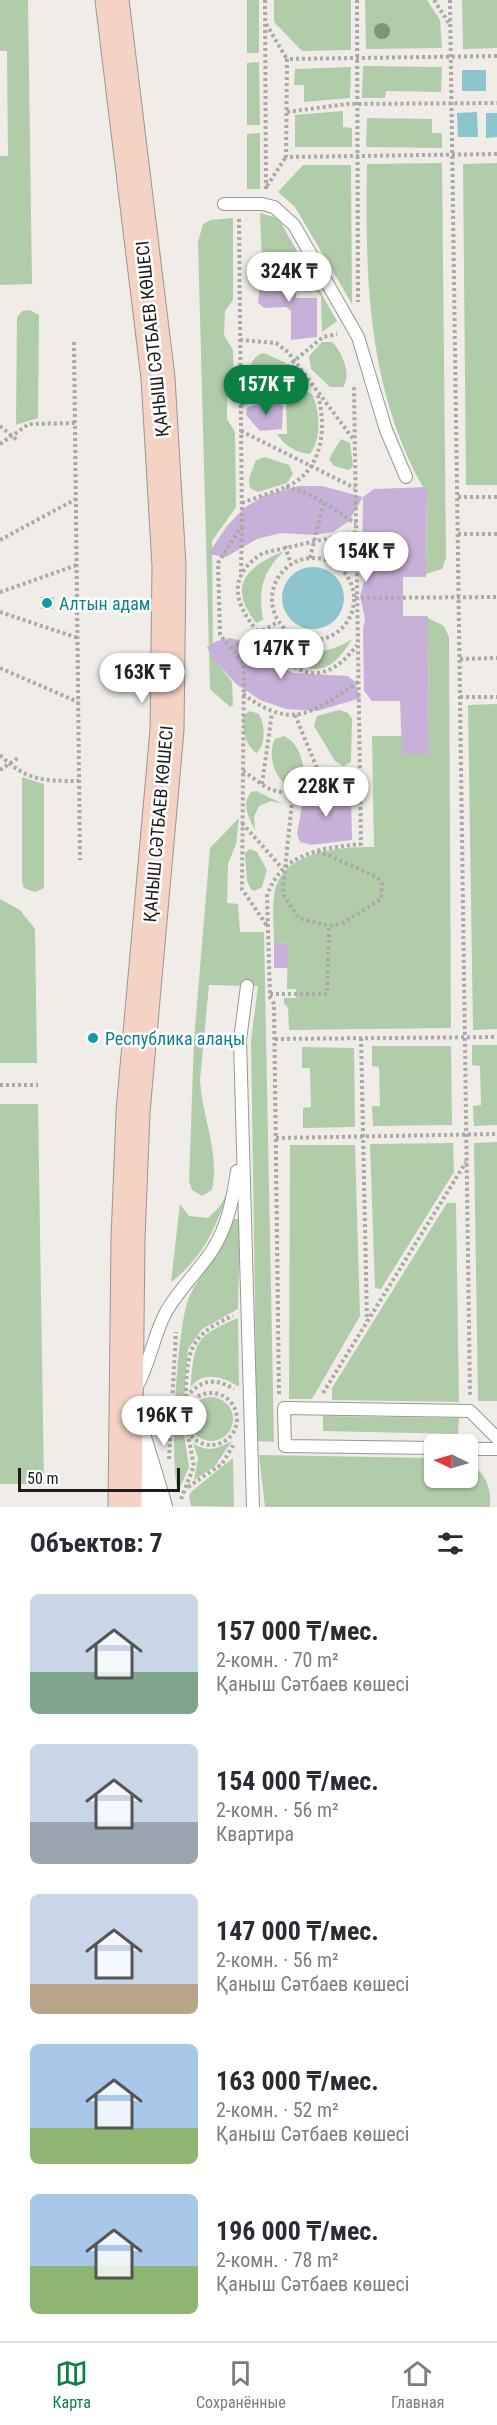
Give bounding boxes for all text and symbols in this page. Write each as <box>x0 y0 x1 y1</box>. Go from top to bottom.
street label: ҚАНЫШ СӘТБАЕВ КӨШЕСІ <box>131 240 173 438</box>
pin: 324K ₸ <box>240 252 338 303</box>
text: 324K ₸ <box>261 259 317 283</box>
pin: 157K ₸ <box>217 365 315 416</box>
text: 157K ₸ <box>238 372 294 396</box>
pin: 154K ₸ <box>317 532 415 583</box>
text: 154K ₸ <box>338 539 394 563</box>
place label: Алтын адам <box>59 593 150 614</box>
marker: Алтын адам <box>40 596 54 610</box>
pin: 147K ₸ <box>232 629 330 680</box>
text: 147K ₸ <box>253 636 309 660</box>
pin: 163K ₸ <box>93 653 191 704</box>
text: 163K ₸ <box>114 660 170 684</box>
street label: ҚАНЫШ СӘТБАЕВ КӨШЕСІ <box>139 725 177 923</box>
pin: 228K ₸ <box>277 767 375 818</box>
text: 228K ₸ <box>298 774 354 798</box>
place label: Республика алаңы <box>105 1028 245 1049</box>
marker: Республика алаңы <box>86 1031 100 1045</box>
pin: 196K ₸ <box>115 1396 213 1447</box>
text: 196K ₸ <box>136 1403 192 1427</box>
north arrow <box>424 1434 478 1488</box>
map controls <box>424 1434 478 1488</box>
scale bar <box>18 1465 180 1492</box>
text: 50 m <box>27 1469 59 1488</box>
icon: filters <box>434 1527 467 1560</box>
text: Объектов: 7 <box>30 1528 163 1558</box>
text: 157 000 ₸/мес. <box>216 1616 379 1646</box>
icon: home <box>78 1618 150 1690</box>
text: 2-комн. · 70 m² <box>216 1648 339 1672</box>
text: Қаныш Сәтбаев көшесі <box>216 1672 409 1696</box>
text: 154 000 ₸/мес. <box>216 1766 379 1796</box>
icon: home <box>78 1768 150 1840</box>
text: 2-комн. · 56 m² <box>216 1798 339 1822</box>
text: Квартира <box>216 1822 294 1846</box>
text: 147 000 ₸/мес. <box>216 1916 379 1946</box>
icon: home <box>78 1918 150 1990</box>
text: 2-комн. · 56 m² <box>216 1948 339 1972</box>
text: Қаныш Сәтбаев көшесі <box>216 1972 409 1996</box>
text: 163 000 ₸/мес. <box>216 2066 379 2096</box>
icon: home <box>78 2068 150 2140</box>
text: 2-комн. · 52 m² <box>216 2098 339 2122</box>
text: Қаныш Сәтбаев көшесі <box>216 2122 409 2146</box>
text: 196 000 ₸/мес. <box>216 2216 379 2246</box>
icon: home <box>78 2218 150 2290</box>
text: 2-комн. · 78 m² <box>216 2248 339 2272</box>
text: Қаныш Сәтбаев көшесі <box>216 2272 409 2296</box>
tab: Карта <box>53 2357 91 2412</box>
tab: Сохранённые <box>196 2357 286 2412</box>
tab: Главная <box>391 2357 444 2412</box>

